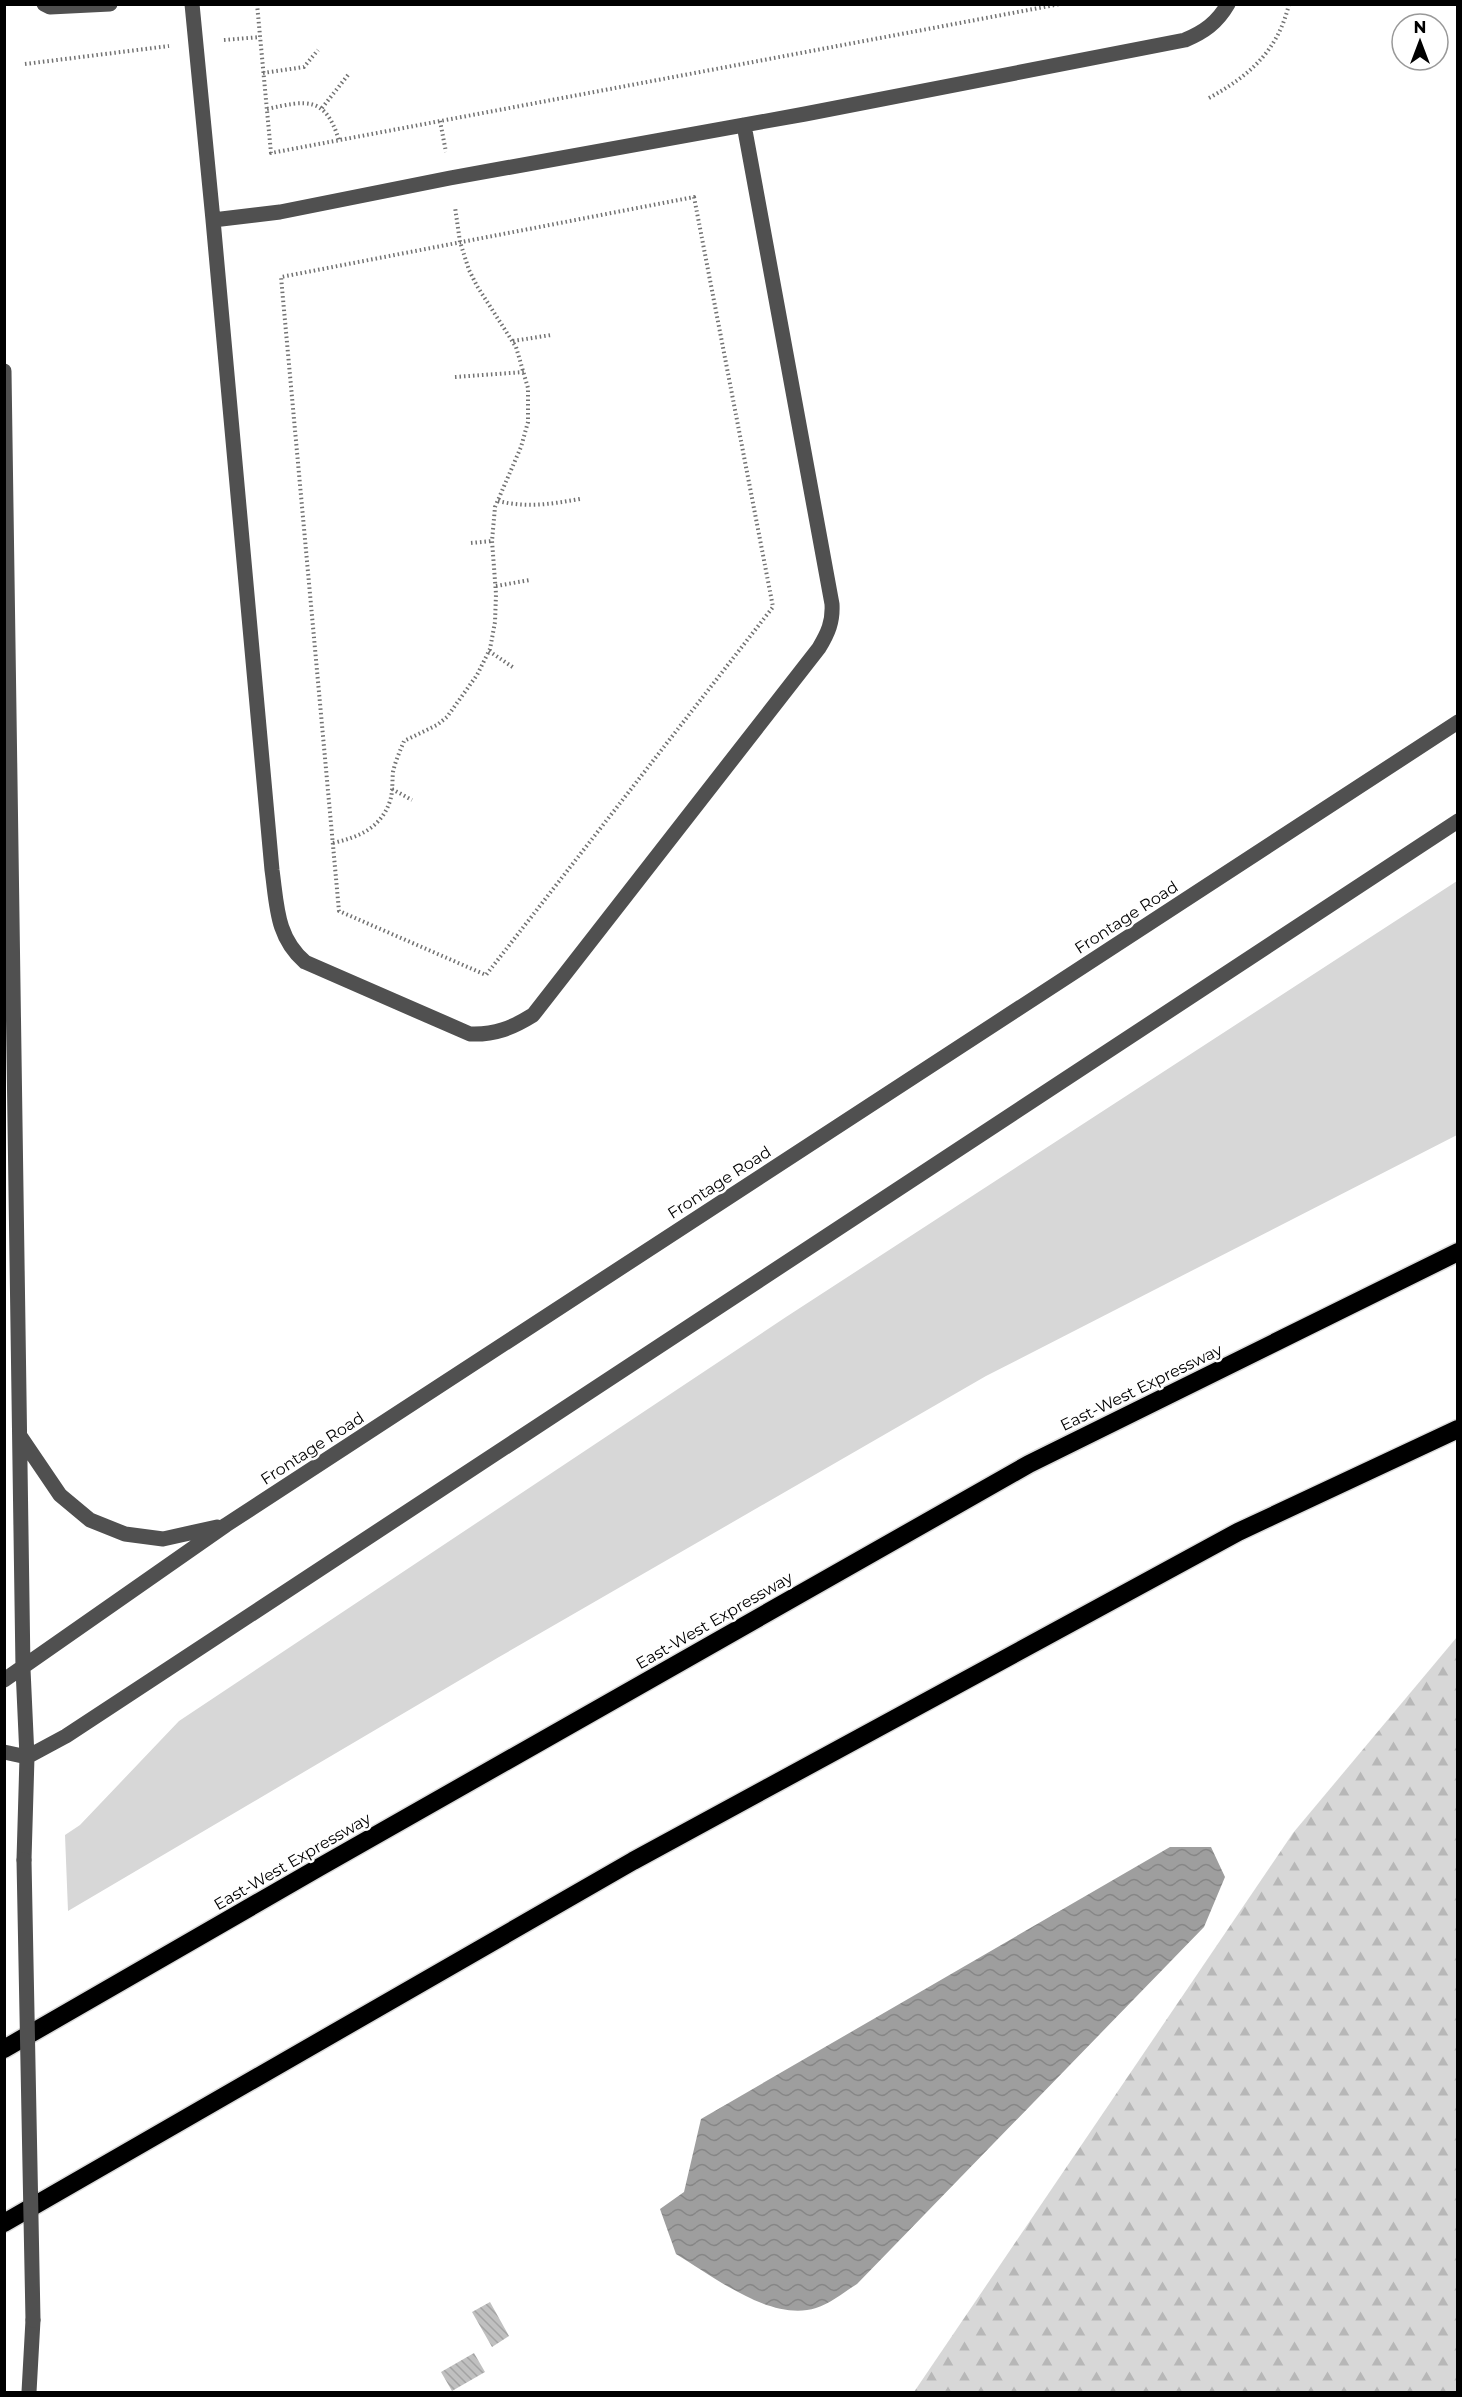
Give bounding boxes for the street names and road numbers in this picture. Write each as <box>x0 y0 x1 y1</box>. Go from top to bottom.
street label: Frontage Road <box>1071 877 1181 958</box>
street label: Frontage Road <box>664 1142 774 1223</box>
street label: East-West Expressway <box>1057 1340 1226 1435</box>
street label: Frontage Road <box>257 1408 367 1489</box>
street label: East-West Expressway <box>633 1568 796 1673</box>
street label: East-West Expressway <box>211 1809 374 1914</box>

